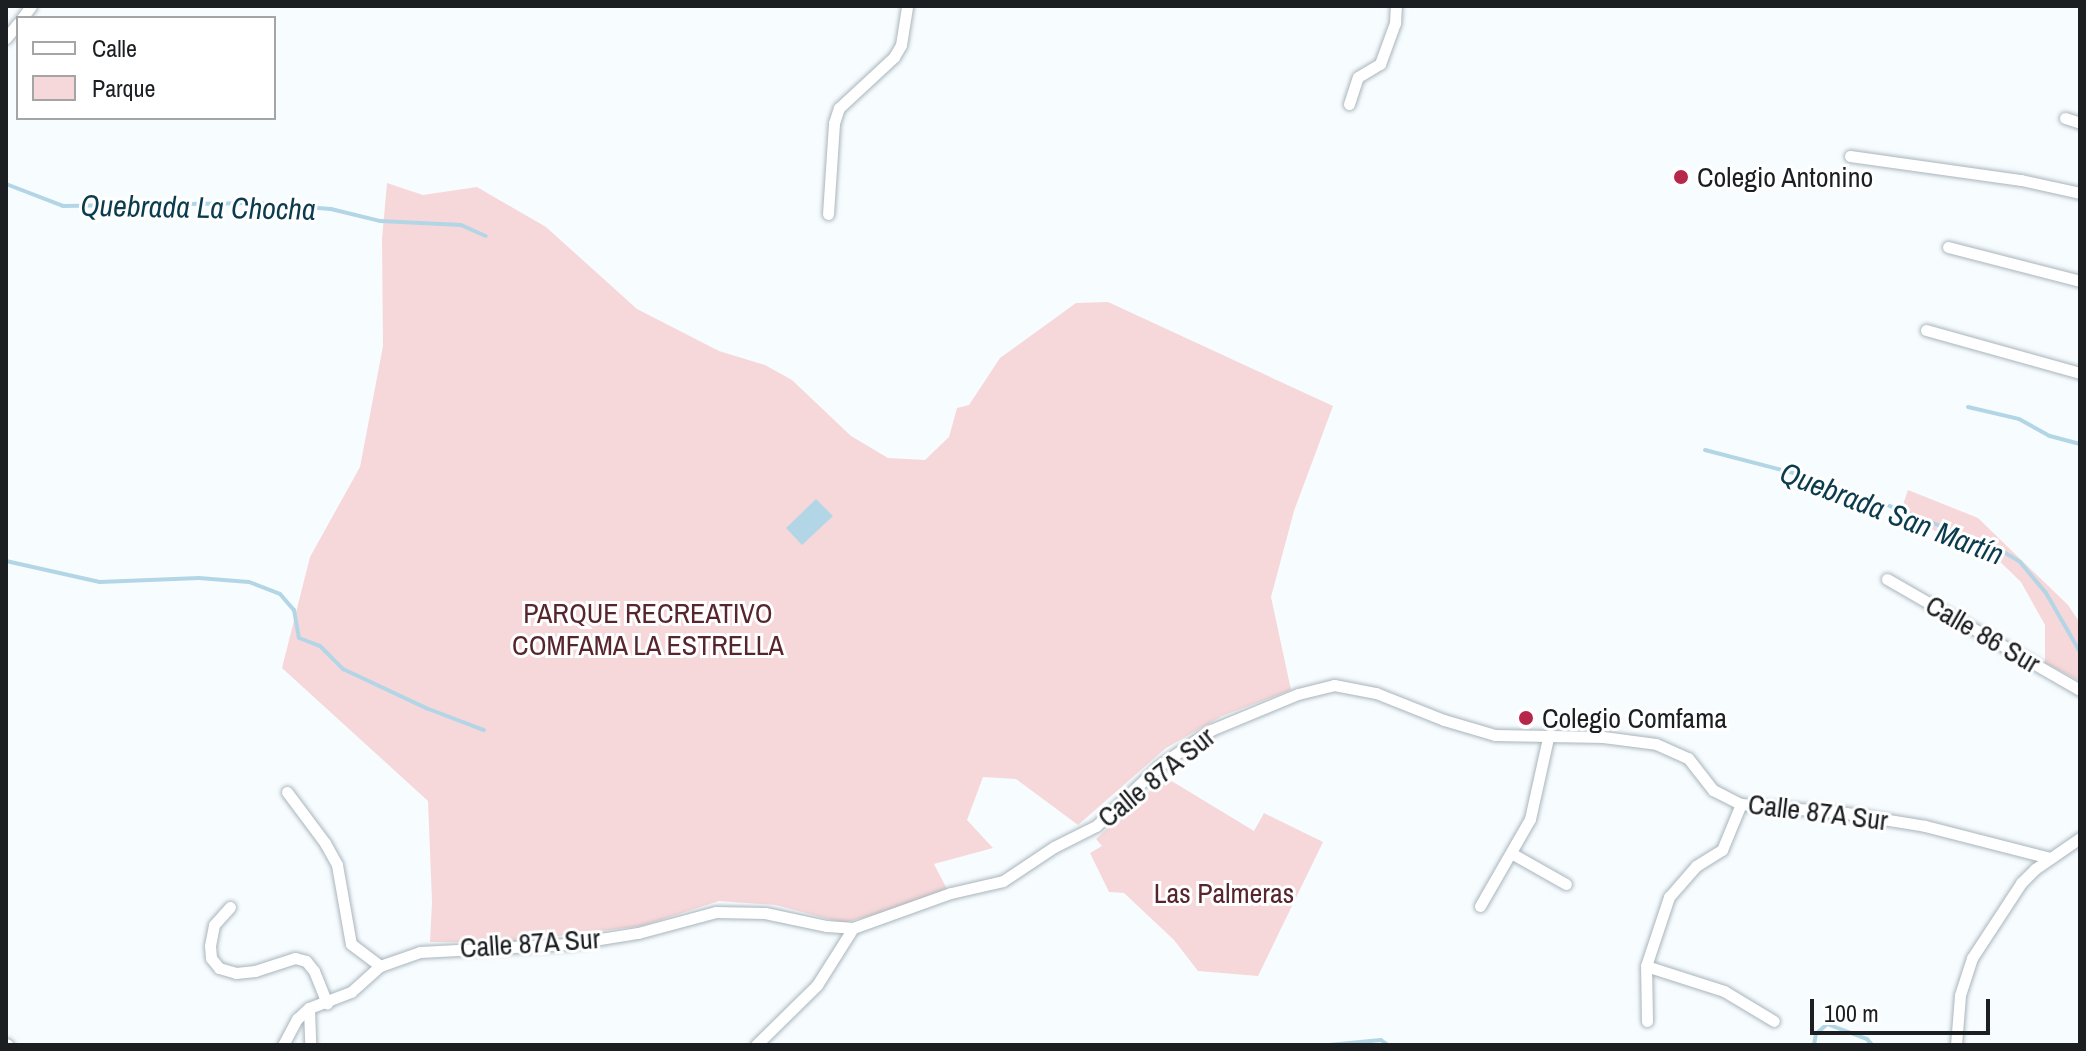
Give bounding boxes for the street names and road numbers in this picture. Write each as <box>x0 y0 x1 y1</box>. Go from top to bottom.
street label: Calle 86 Sur <box>1920 588 2046 680</box>
street label: Calle 87A Sur <box>1090 719 1222 835</box>
street label: Calle 87A Sur <box>1746 787 1890 837</box>
street label: Calle 87A Sur <box>458 921 602 965</box>

